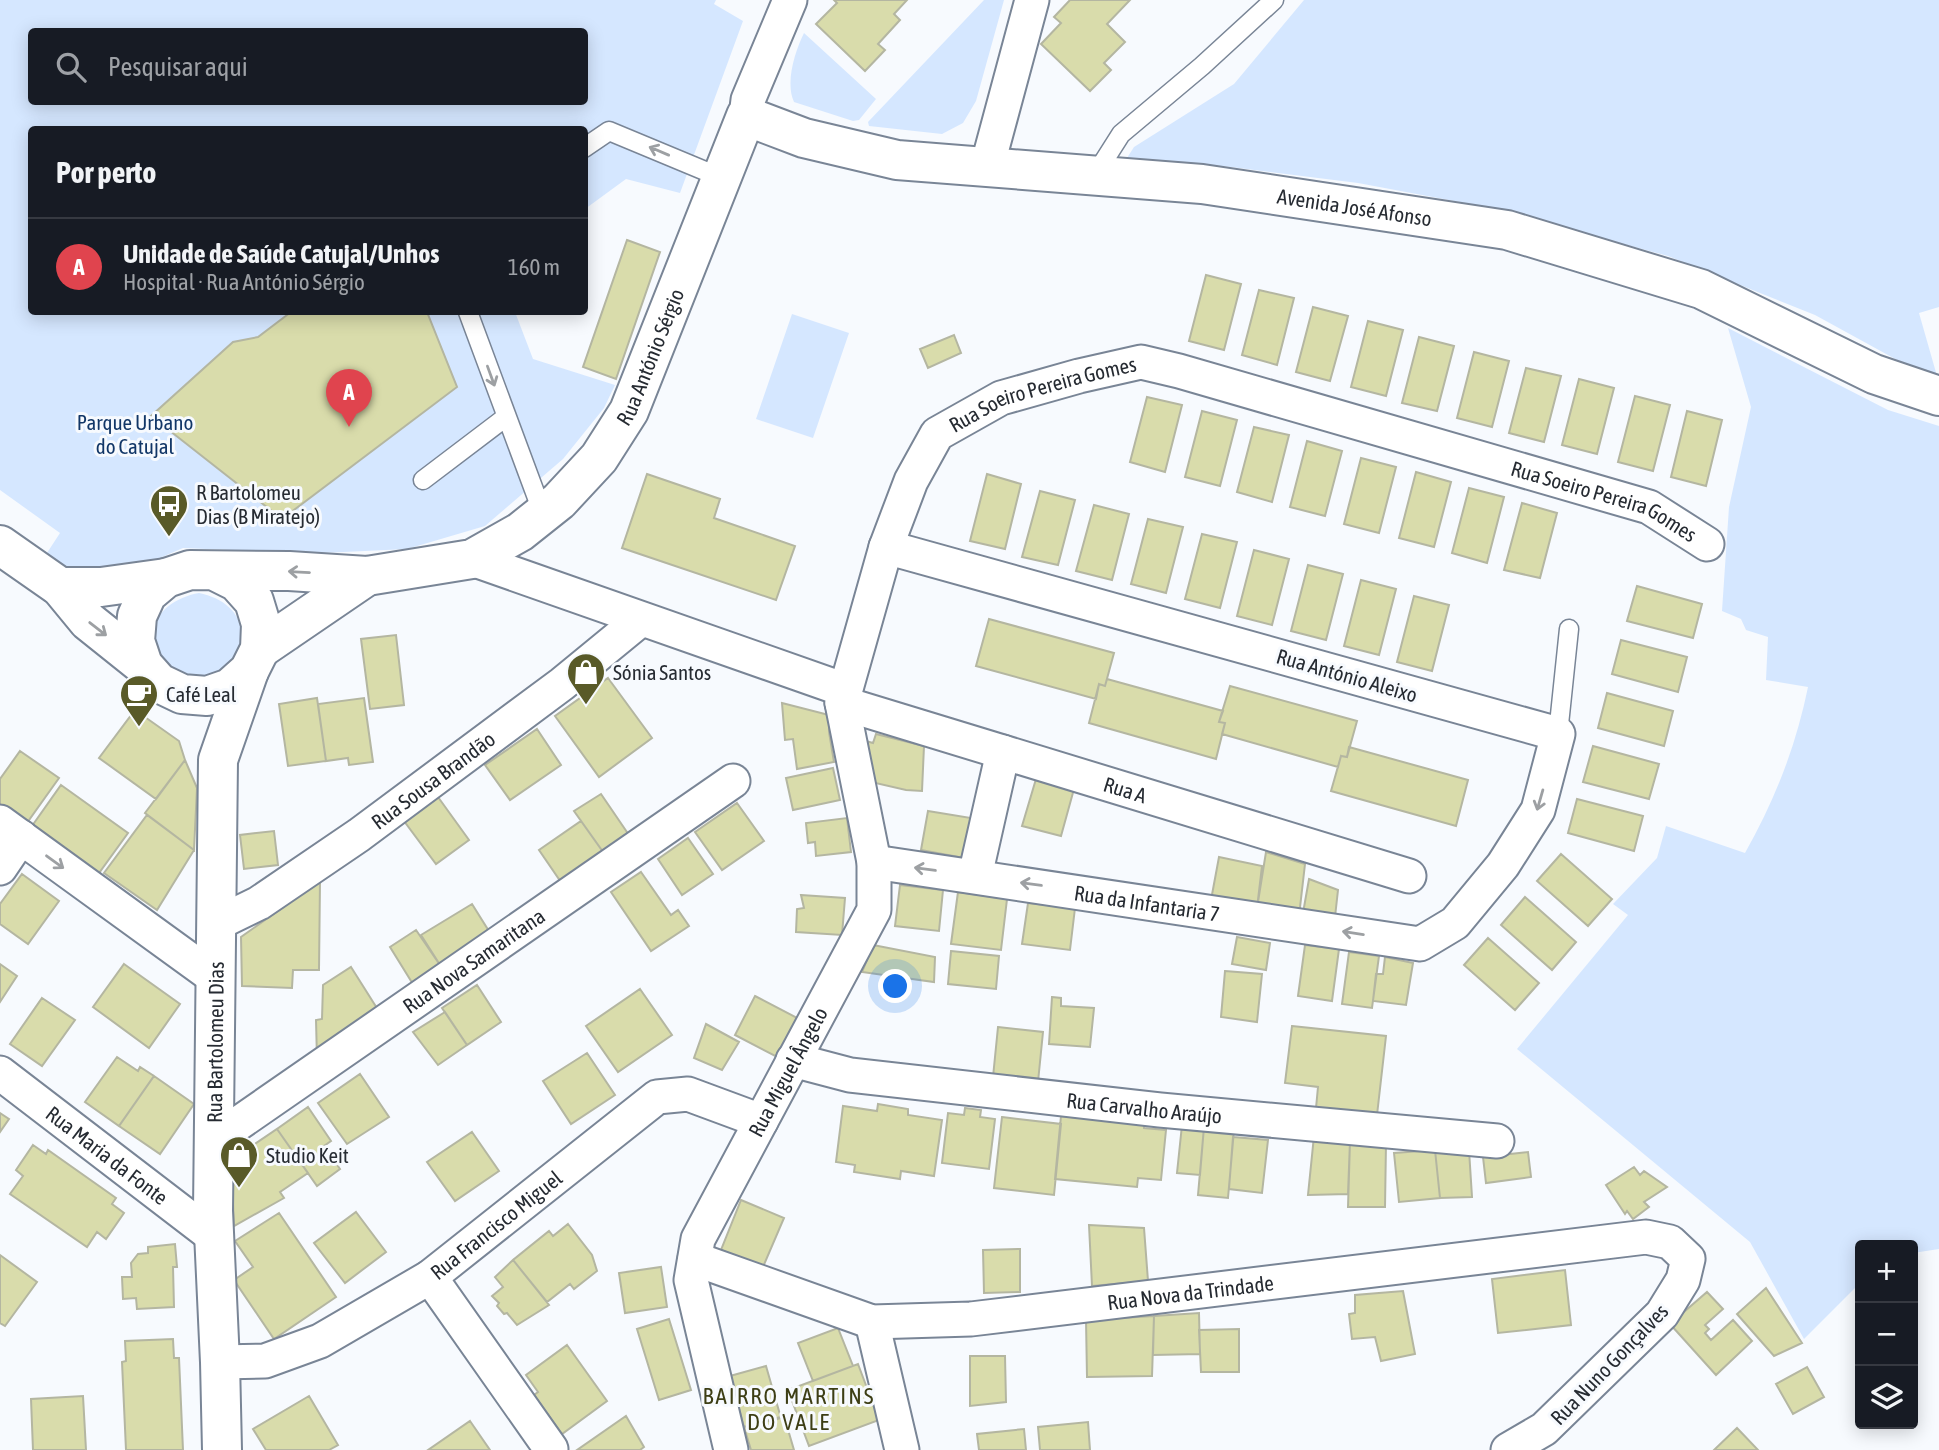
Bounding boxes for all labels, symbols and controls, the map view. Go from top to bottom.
search box [28,28,588,105]
icon: search [52,48,90,86]
text: Pesquisar aqui [108,52,248,82]
one-way arrow [648,144,670,157]
text: Por perto [56,155,156,189]
street label: Avenida José Afonso [1276,184,1433,230]
text: Unidade de Saúde Catujal/Unhos [123,239,440,269]
text: A [73,254,85,280]
text: 160 m [508,254,560,280]
text: Hospital · Rua António Sérgio [123,269,365,295]
street label: Rua António Sérgio [611,285,688,430]
street label: Rua Soeiro Pereira Gomes [945,351,1138,437]
one-way arrow [486,364,498,386]
pin: A [326,369,372,427]
park label: Parque Urbano do Catujal [77,410,193,458]
street label: Rua Soeiro Pereira Gomes [1508,456,1701,546]
place label: R Bartolomeu Dias (B Miratejo) [196,480,320,528]
bus stop icon: R Bartolomeu Dias (B Miratejo) [148,483,190,538]
one-way arrow [288,565,310,578]
one-way arrow [89,621,107,637]
street label: Rua António Aleixo [1274,643,1420,707]
shop icon: Sónia Santos [565,651,607,706]
place label: Sónia Santos [613,660,711,684]
cafe icon: Café Leal [118,673,160,728]
place label: Café Leal [166,682,237,706]
street label: Rua Sousa Brandão [367,726,499,834]
street label: Rua A [1101,772,1150,807]
one-way arrow [1533,788,1546,810]
one-way arrow [45,855,64,869]
one-way arrow [914,862,936,875]
one-way arrow [1020,878,1043,891]
street label: Rua da Infantaria 7 [1073,880,1221,926]
street label: Rua Nova Samaritana [398,903,549,1018]
one-way arrow [1342,926,1365,939]
street label: Rua Bartolomeu Dias [202,961,228,1123]
your location [878,969,912,1003]
street label: Rua Miguel Ângelo [743,1003,832,1141]
street label: Rua Carvalho Araújo [1065,1088,1223,1128]
street label: Rua Maria da Fonte [42,1101,173,1209]
shop icon: Studio Keit [218,1134,260,1189]
place label: Studio Keit [266,1143,349,1167]
street label: Rua Francisco Miguel [425,1165,567,1284]
map controls [1855,1240,1918,1429]
button: + [1855,1240,1918,1303]
street label: Rua Nova da Trindade [1106,1270,1275,1314]
street label: Rua Nuno Gonçalves [1545,1299,1673,1429]
button: − [1855,1303,1918,1366]
button: layers [1855,1366,1918,1429]
district label: BAIRRO MARTINS DO VALE [703,1383,875,1435]

